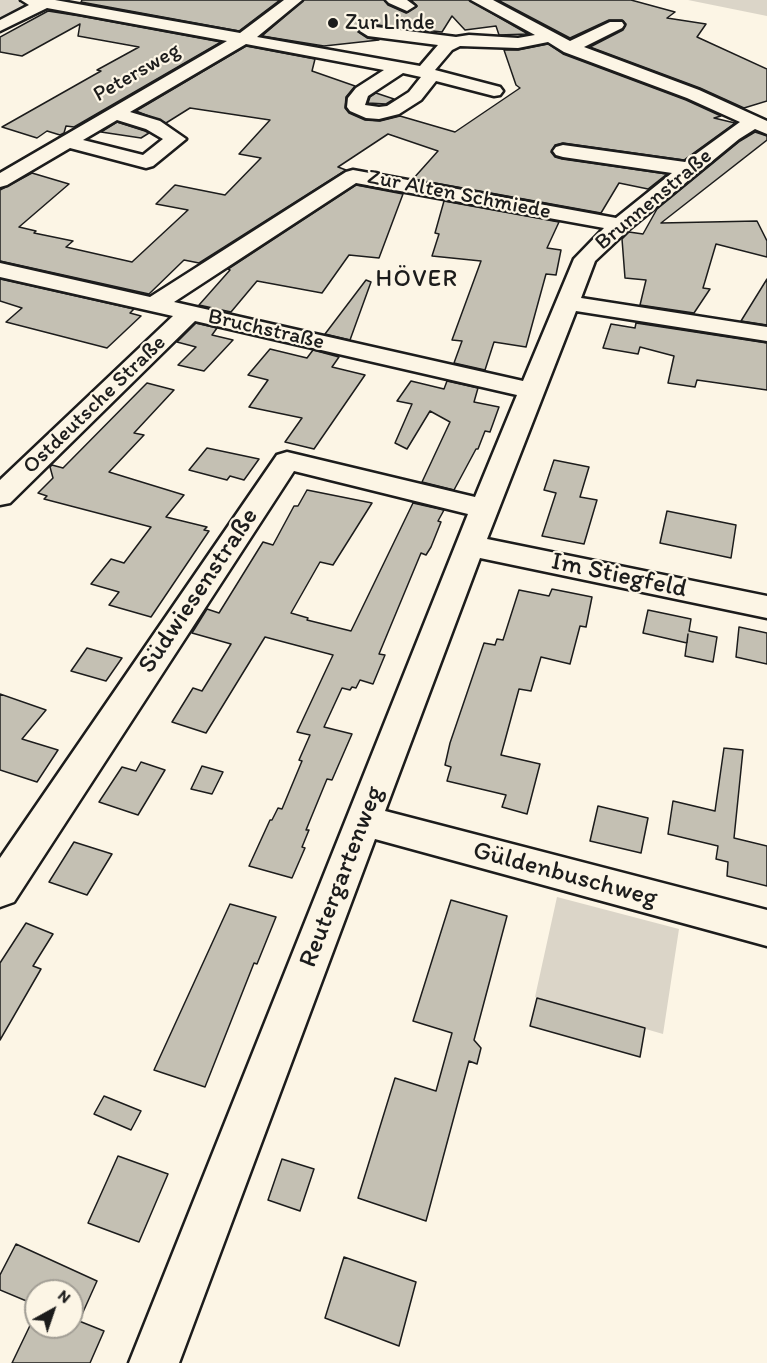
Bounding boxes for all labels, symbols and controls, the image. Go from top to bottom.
place label: Zur Linde [345,10,435,36]
marker: Zur Linde [326,16,340,30]
street label: Petersweg [89,38,185,108]
street label: Brunnenstraße [590,143,718,257]
street label: Zur Alten Schmiede [365,164,553,226]
district label: HÖVER [375,266,459,294]
street label: Bruchstraße [205,304,327,356]
street label: Ostdeutsche Straße [18,330,172,480]
street label: Südwiesenstraße [132,502,266,680]
street label: Im Stiegfeld [548,546,690,606]
street label: Reutergartenweg [293,782,391,972]
street label: Güldenbuschweg [469,835,661,915]
north arrow [24,1279,84,1339]
text: N [54,1286,75,1307]

